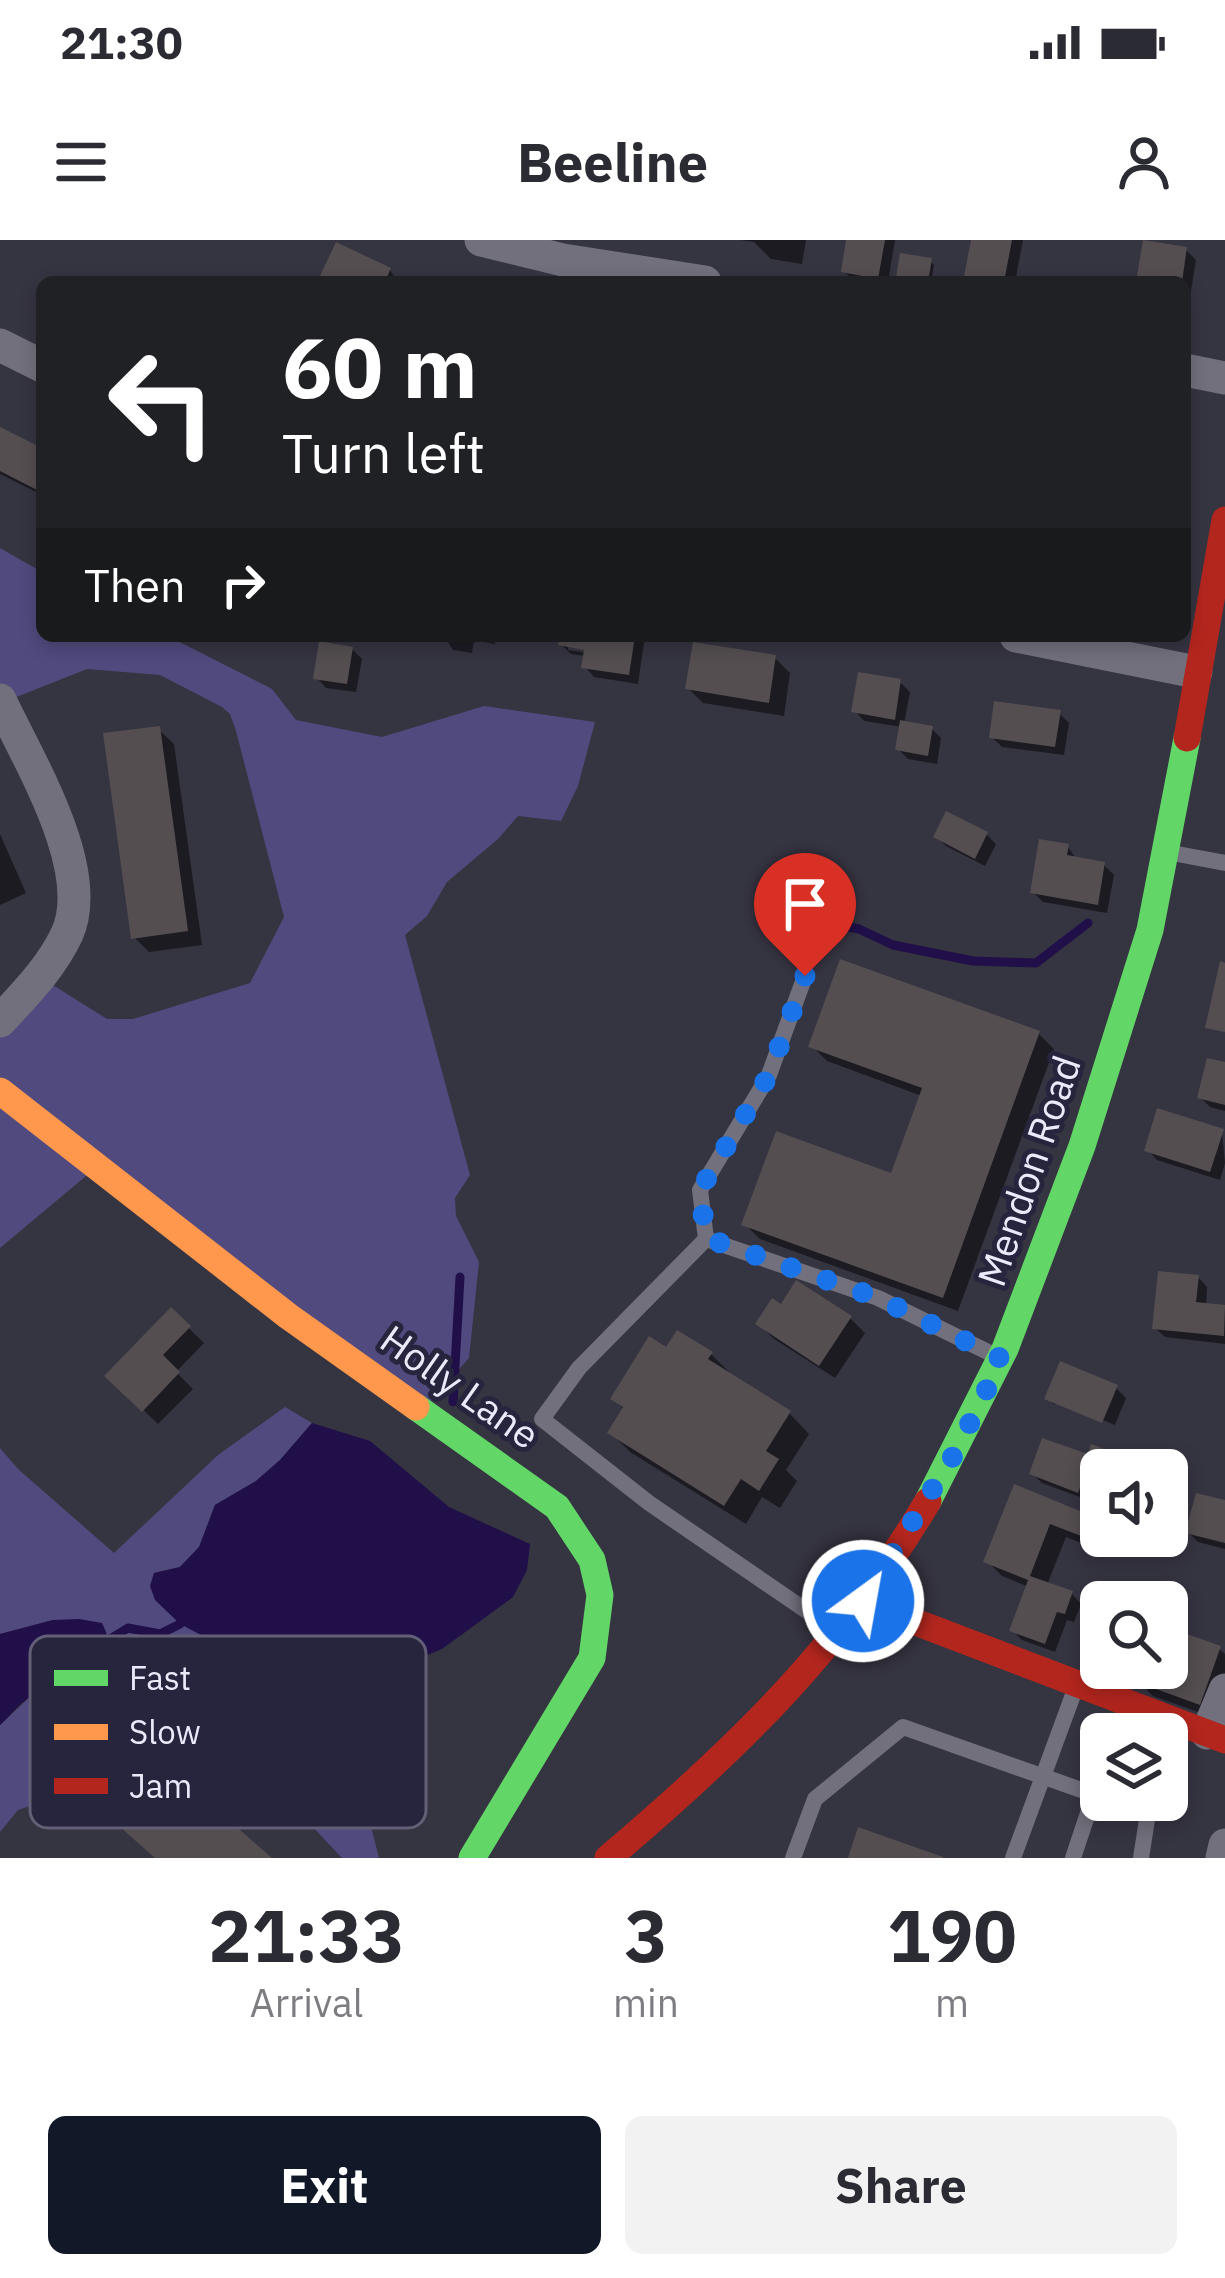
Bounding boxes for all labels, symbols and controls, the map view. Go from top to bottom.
text: 21:30 [60,13,183,71]
text: Beeline [517,127,708,197]
icon: menu [48,129,114,195]
icon: person [1111,129,1177,195]
text: 60 m [282,312,478,421]
icon: left [84,324,240,480]
text: Turn left [282,418,485,488]
icon: right [210,552,276,618]
text: Then [84,556,186,614]
pin [754,853,856,976]
icon: arrive [772,871,838,937]
street label: Mendon Road [965,1049,1092,1293]
street label: Holly Lane [371,1313,550,1460]
map controls [1080,1449,1188,1821]
button: sound [1080,1449,1188,1557]
position arrow [800,1538,926,1664]
button: search [1080,1581,1188,1689]
legend [30,1636,426,1828]
text: Fast [129,1656,191,1699]
text: Slow [129,1710,201,1753]
button: layers [1080,1713,1188,1821]
text: Jam [129,1764,192,1807]
text: 21:33 [208,1888,405,1982]
text: 3 [624,1888,668,1982]
text: 190 [887,1888,1017,1982]
text: Arrival [250,1977,363,2028]
text: min [613,1977,679,2028]
text: m [935,1977,969,2028]
button: Exit [48,2116,601,2254]
button: Share [625,2116,1177,2254]

